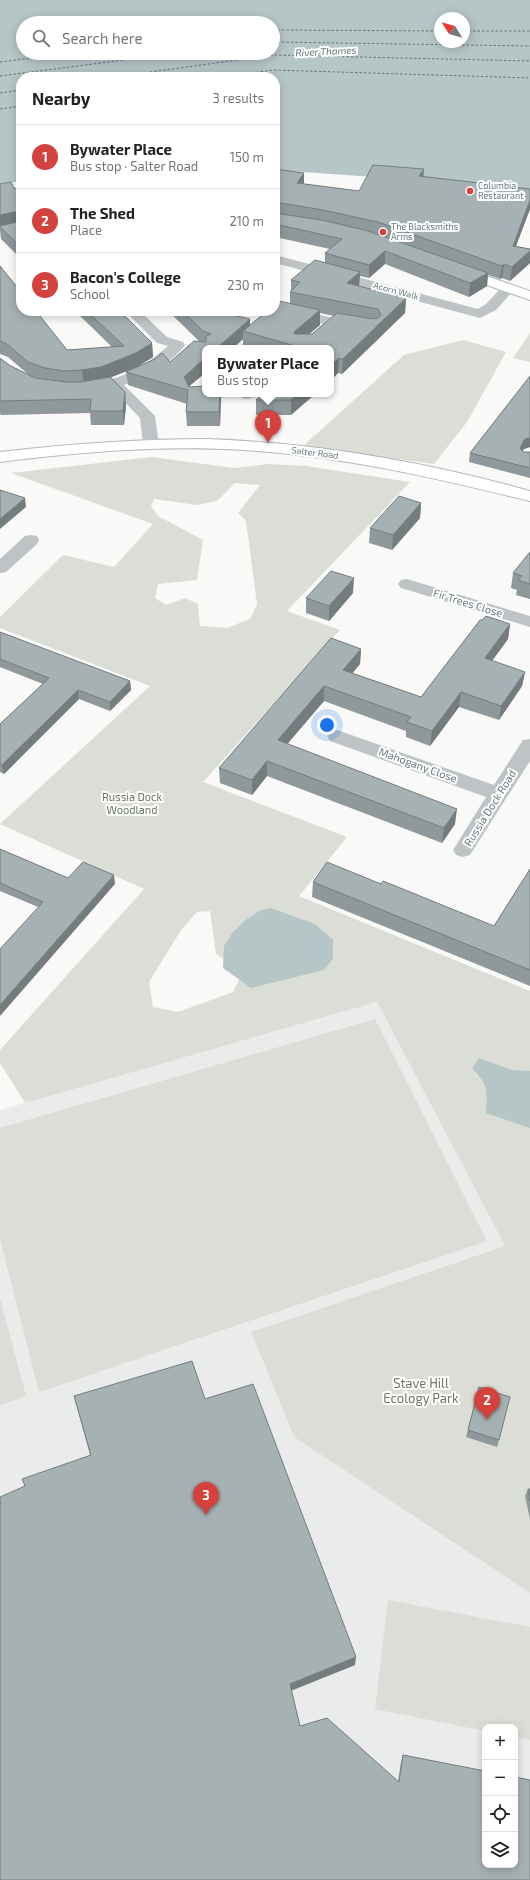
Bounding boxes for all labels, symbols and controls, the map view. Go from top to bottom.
north arrow [434,12,470,48]
search box [16,16,280,60]
icon: search [30,27,52,49]
text: Search here [62,29,143,47]
water label: River Thames [295,43,357,59]
text: Nearby [32,88,90,108]
text: 3 results [213,90,264,106]
text: Bywater Place [70,140,172,158]
text: 1 [42,149,48,165]
text: 150 m [230,149,264,165]
text: Bus stop · Salter Road [70,158,198,174]
place label: Columbia Restaurant [478,180,524,201]
marker: Columbia Restaurant [465,186,475,196]
text: The Shed [70,204,135,222]
text: 2 [41,213,49,229]
text: 210 m [229,213,264,229]
place label: The Blacksmiths Arms [391,221,459,242]
text: Place [70,222,102,238]
marker: The Blacksmiths Arms [378,227,388,237]
text: Bacon's College [70,268,181,286]
text: 3 [41,277,49,293]
text: 230 m [227,277,264,293]
street label: Acorn Walk [372,279,420,302]
text: School [70,286,110,302]
popup [202,345,334,397]
text: Bywater Place [217,354,319,372]
text: Bus stop [217,372,268,388]
pin: 1 [255,410,281,443]
street label: Salter Road [291,444,339,461]
street label: Fir Trees Close [432,586,504,619]
your location [317,715,337,735]
street label: Mahogany Close [377,744,459,785]
street label: Russia Dock Road [461,767,518,848]
park label: Russia Dock Woodland [102,790,162,816]
park label: Stave Hill Ecology Park [383,1375,459,1406]
pin: 2 [474,1387,500,1420]
pin: 3 [193,1482,219,1515]
map controls [482,1724,518,1868]
button: + [482,1724,518,1760]
button: − [482,1760,518,1796]
button: locate [482,1796,518,1832]
button: layers [482,1832,518,1868]

